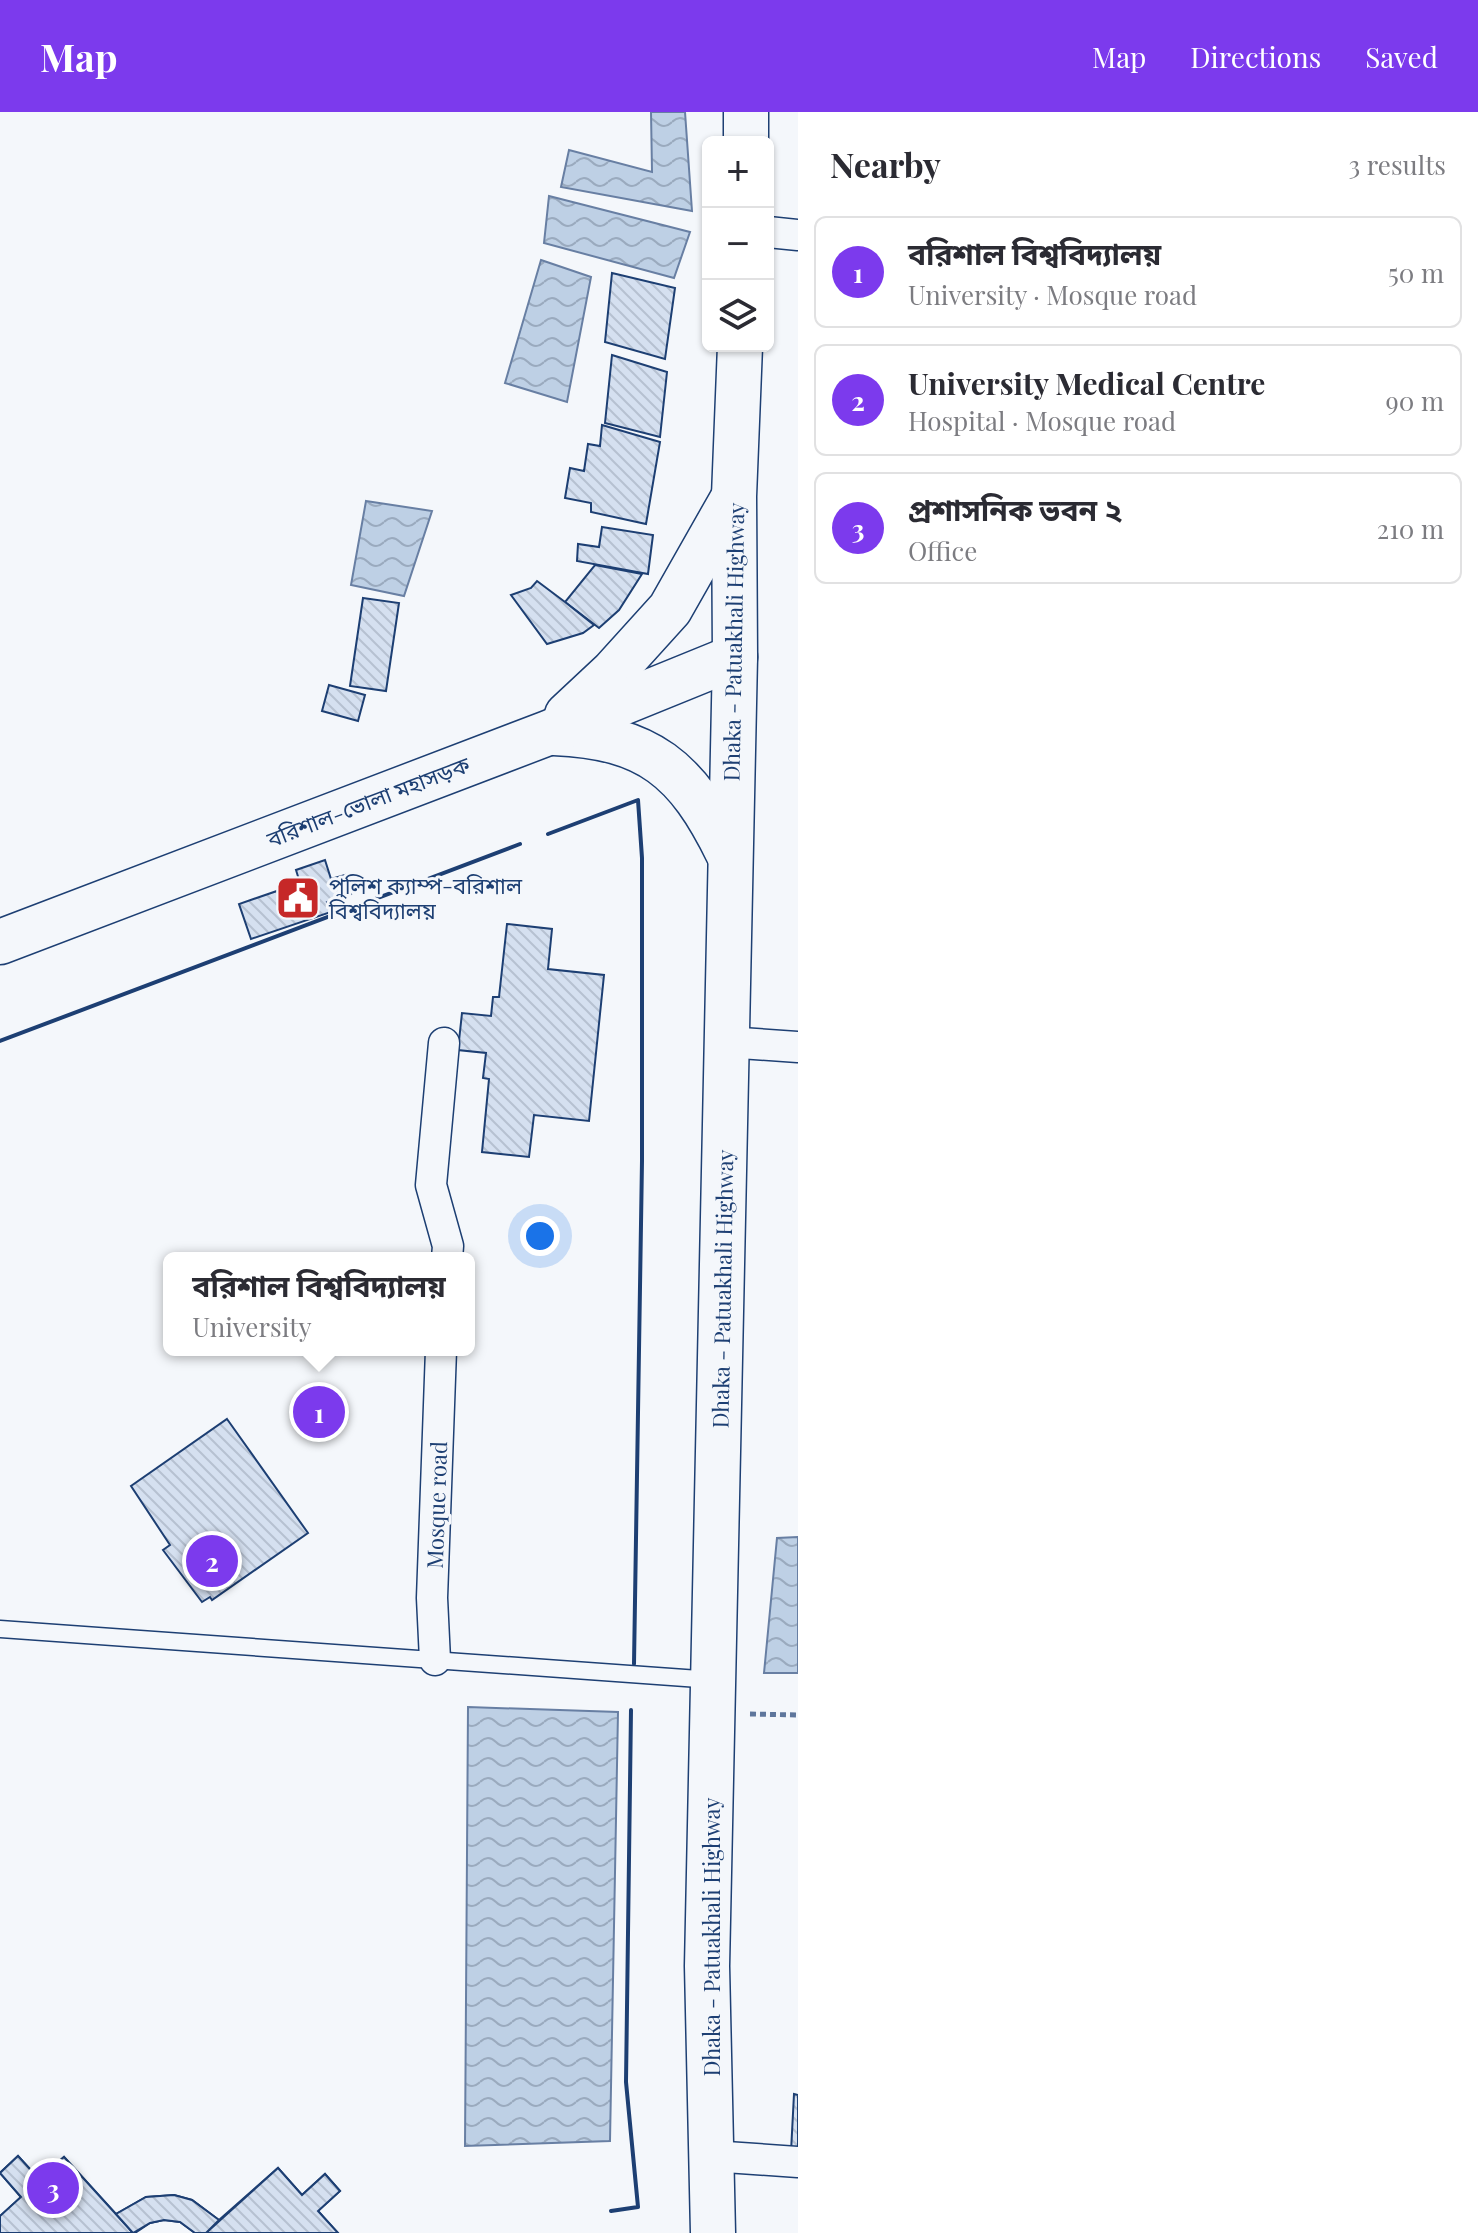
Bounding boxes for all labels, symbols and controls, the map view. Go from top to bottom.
text: Map [40,31,117,82]
text: Map [1092,38,1146,75]
text: Directions [1190,38,1321,75]
text: Saved [1365,38,1438,75]
map controls [702,136,774,352]
button: + [702,136,774,208]
text: Nearby [830,141,941,187]
text: 3 results [1349,147,1446,182]
button: − [702,208,774,280]
text: বরিশাল বিশ্ববিদ্যালয় [908,233,1161,273]
text: 1 [853,255,863,290]
text: 50 m [1388,255,1444,290]
text: University · Mosque road [908,277,1197,312]
button: layers [702,280,774,352]
text: University Medical Centre [908,363,1266,403]
text: 2 [851,383,865,418]
text: 90 m [1386,383,1444,418]
text: Hospital · Mosque road [908,403,1176,438]
text: প্রশাসনিক ভবন ২ [908,489,1122,529]
street label: Dhaka - Patuakhali Highway [716,502,750,782]
text: 3 [852,511,864,546]
text: 210 m [1377,511,1444,546]
text: Office [908,533,977,568]
street label: বরিশাল-ভোলা মহাসড়ক [261,748,474,854]
place label: পুলিশ ক্যাম্প-বরিশাল বিশ্ববিদ্যালয় [328,870,523,925]
public building icon: পুলিশ ক্যাম্প-বরিশাল বিশ্ববিদ্যালয় [274,874,322,922]
street label: Dhaka - Patuakhali Highway [705,1149,739,1429]
your location [520,1216,560,1256]
popup [163,1252,475,1356]
text: বরিশাল বিশ্ববিদ্যালয় [192,1265,446,1305]
text: University [192,1309,312,1344]
pin: 1 [293,1382,345,1442]
street label: Mosque road [419,1441,453,1569]
pin: 2 [186,1531,238,1591]
street label: Dhaka - Patuakhali Highway [696,1798,726,2076]
pin: 3 [27,2158,79,2218]

